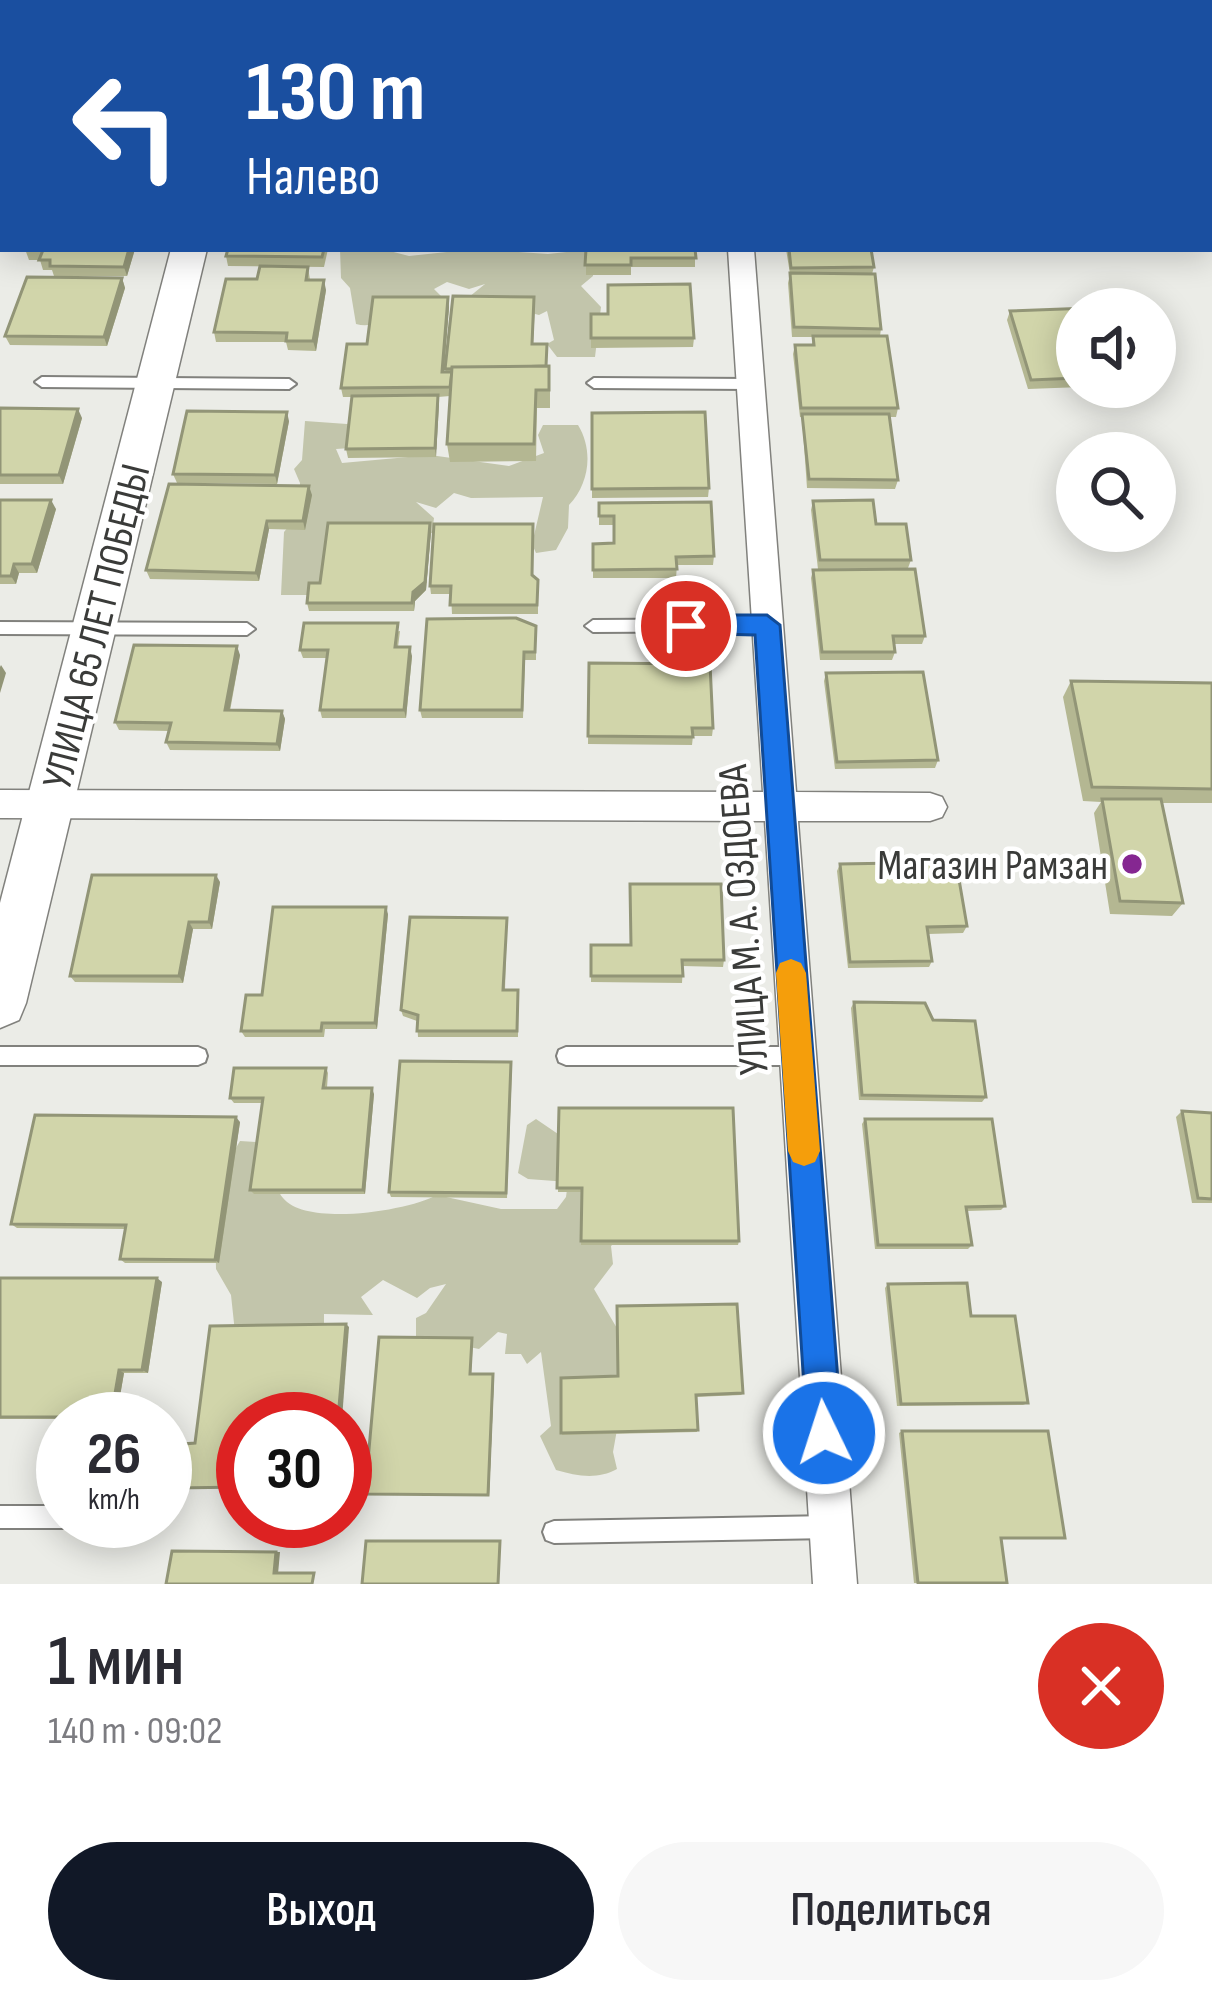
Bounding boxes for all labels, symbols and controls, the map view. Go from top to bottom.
text: 130 m [246,43,425,144]
icon: left [48,48,204,204]
text: Налево [246,145,380,210]
map controls [1056,288,1176,552]
button: sound [1056,288,1176,408]
button: search [1056,432,1176,552]
street label: УЛИЦА 65 ЛЕТ ПОБЕДЫ [32,459,162,794]
pin [635,575,737,677]
icon: arrive [653,593,719,659]
street label: УЛИЦА М. А. ОЗДОЕВА [708,762,781,1077]
place label: Магазин Рамзан [877,841,1108,892]
marker: Магазин Рамзан [1119,851,1145,877]
position arrow [761,1370,887,1496]
speed limit sign: 30 [216,1392,372,1548]
text: 26 [87,1419,141,1491]
text: km/h [88,1482,140,1518]
text: 1 мин [48,1619,184,1706]
button: close [1038,1623,1164,1749]
text: 140 m · 09:02 [48,1708,222,1755]
button: Выход [48,1842,594,1980]
button: Поделиться [618,1842,1164,1980]

